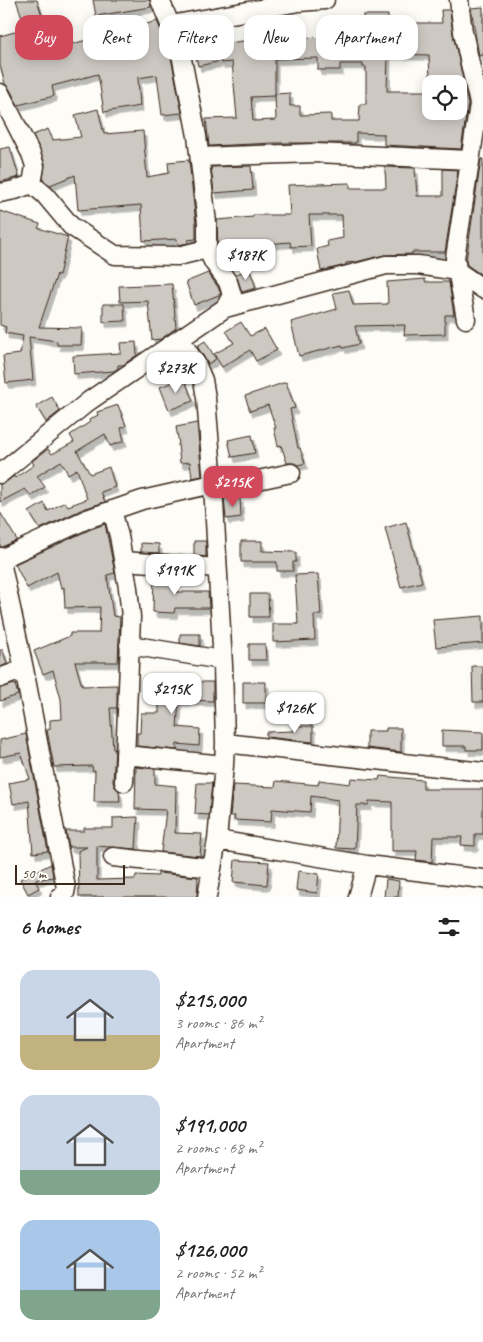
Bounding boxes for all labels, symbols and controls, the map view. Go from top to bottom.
chip: Buy [15,15,73,60]
chip: Rent [83,15,149,60]
chip: Filters [159,15,234,60]
chip: New [244,15,306,60]
chip: Apartment [316,15,418,60]
map controls [422,75,467,120]
button: locate [422,75,467,120]
pin: $187K [211,238,281,281]
text: $187K [228,245,264,265]
pin: $273K [141,352,211,394]
text: $273K [158,358,194,378]
pin: $215K [198,466,268,508]
text: $215K [215,472,251,492]
pin: $191K [140,554,210,596]
text: $191K [157,560,193,580]
pin: $215K [137,672,207,715]
text: $215K [154,679,190,699]
pin: $126K [260,692,330,734]
text: $126K [276,698,314,718]
scale bar [15,862,125,885]
text: 50 m [22,865,46,882]
icon: filters [435,913,463,941]
text: 6 homes [20,914,80,940]
text: $215,000 [175,987,245,1013]
icon: home [60,990,120,1050]
text: 3 rooms · 86 m² [175,1013,261,1033]
text: Apartment [175,1033,234,1053]
text: $191,000 [175,1112,245,1138]
icon: home [60,1115,120,1175]
text: 2 rooms · 68 m² [175,1138,261,1158]
text: Apartment [175,1158,234,1178]
text: $126,000 [175,1237,246,1263]
icon: home [60,1240,120,1300]
text: 2 rooms · 52 m² [175,1263,261,1283]
text: Apartment [175,1283,234,1303]

